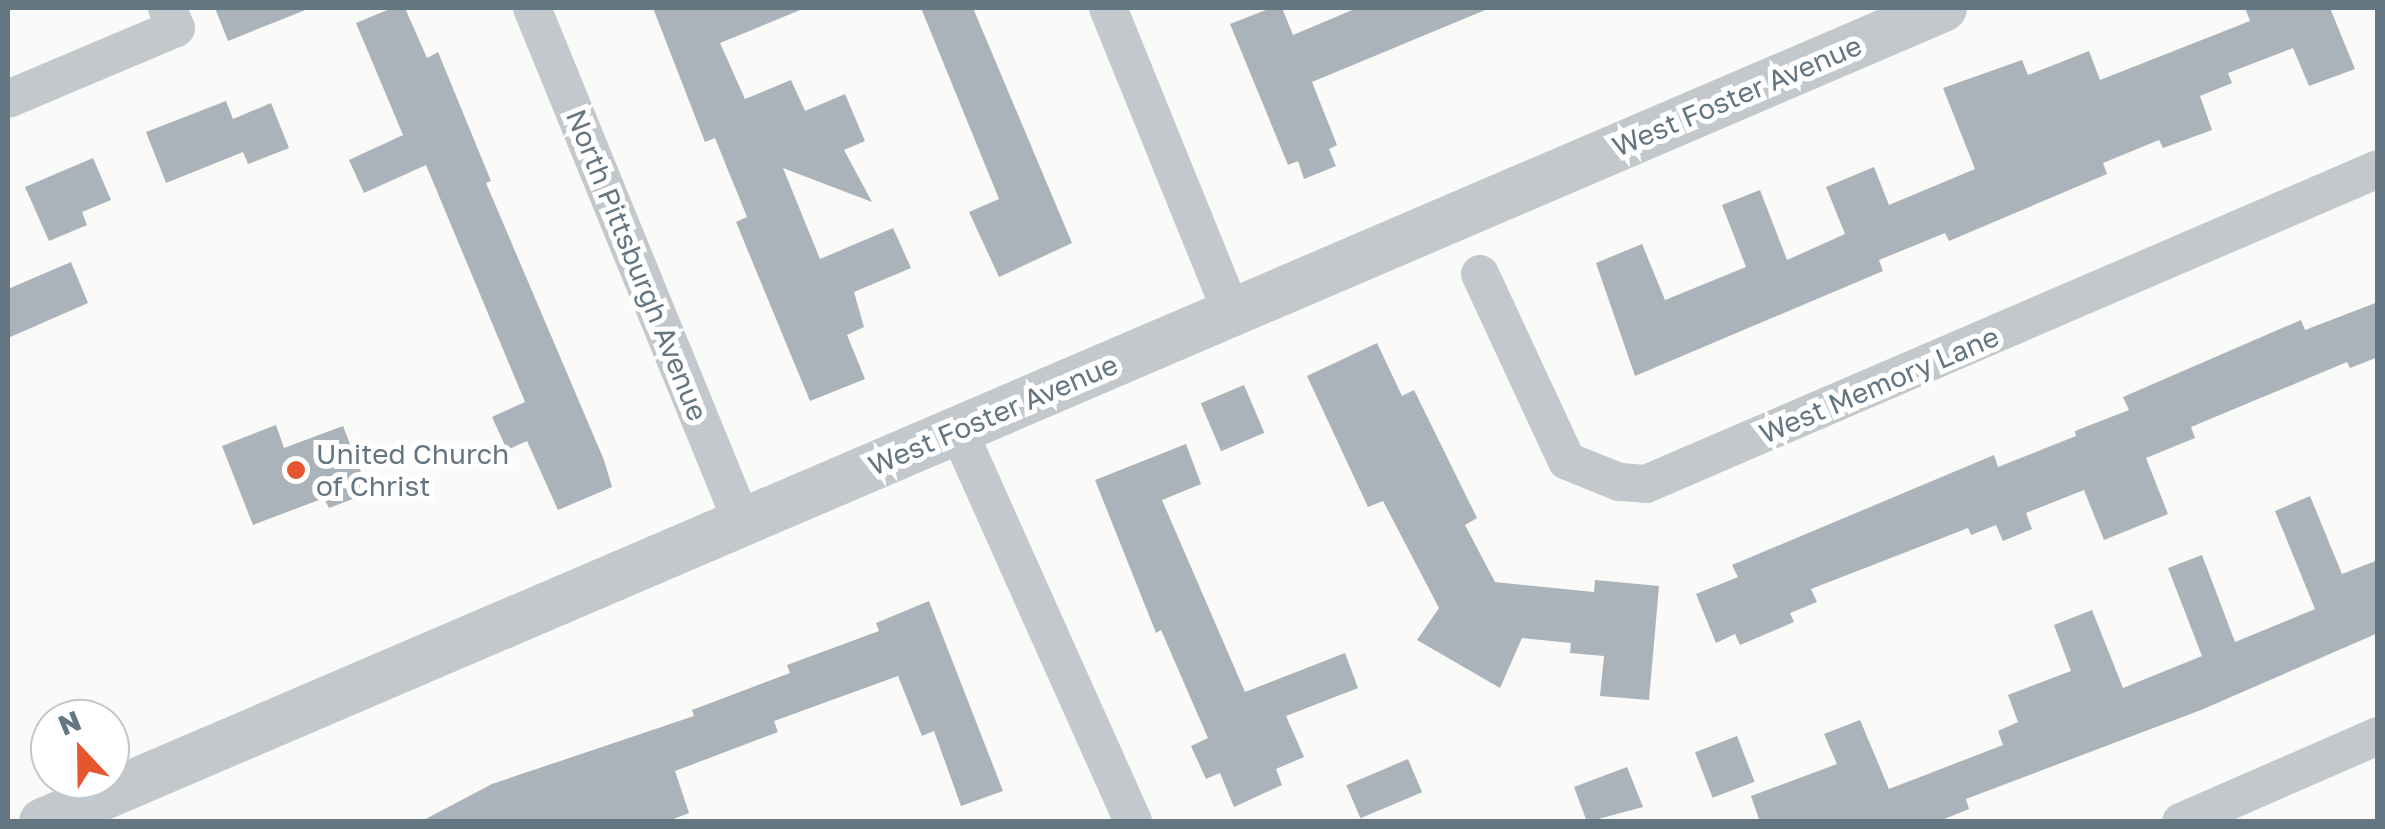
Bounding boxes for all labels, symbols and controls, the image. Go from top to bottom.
street label: West Foster Avenue [1607,28,1867,164]
street label: North Pittsburgh Avenue [559,104,715,426]
street label: West Memory Lane [1754,319,2004,451]
street label: West Foster Avenue [863,347,1123,483]
place label: United Church of Christ [316,437,509,503]
marker: United Church of Christ [285,459,307,481]
north arrow [30,699,130,799]
text: N [53,703,85,742]

